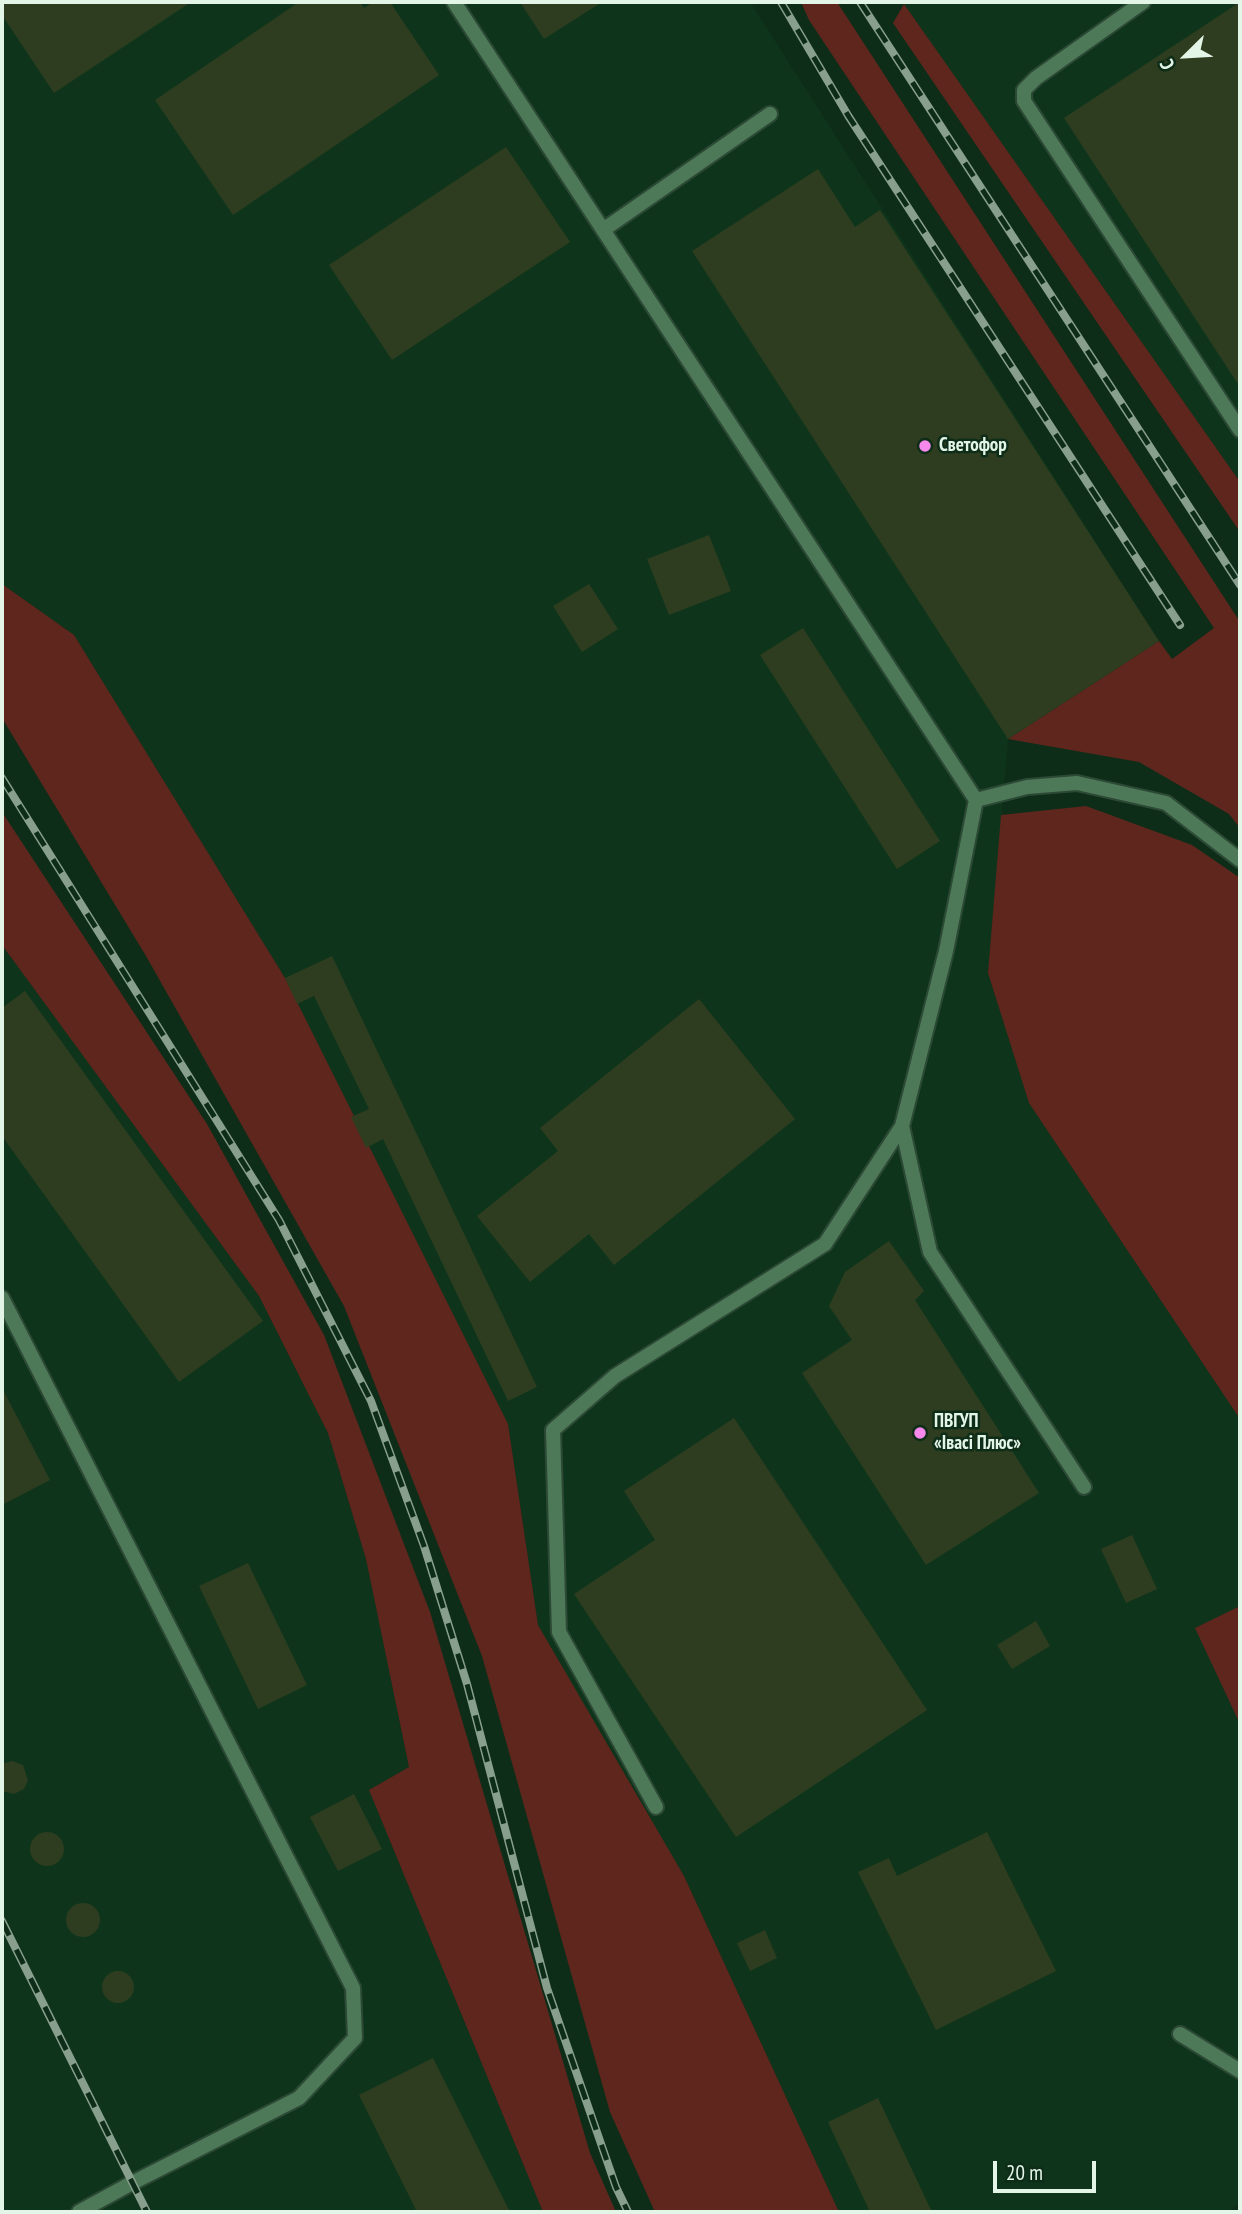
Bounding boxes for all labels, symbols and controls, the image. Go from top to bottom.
north arrow [1151,21,1221,91]
text: С [1154,56,1180,73]
place label: Светофор [939,435,1007,457]
marker: Светофор [917,438,933,454]
place label: ПВГУП «Івасі Плюс» [934,1411,1021,1455]
marker: ПВГУП «Івасі Плюс» [912,1425,928,1441]
scale bar [997,2148,1100,2192]
text: 20 m [1006,2159,1043,2186]

